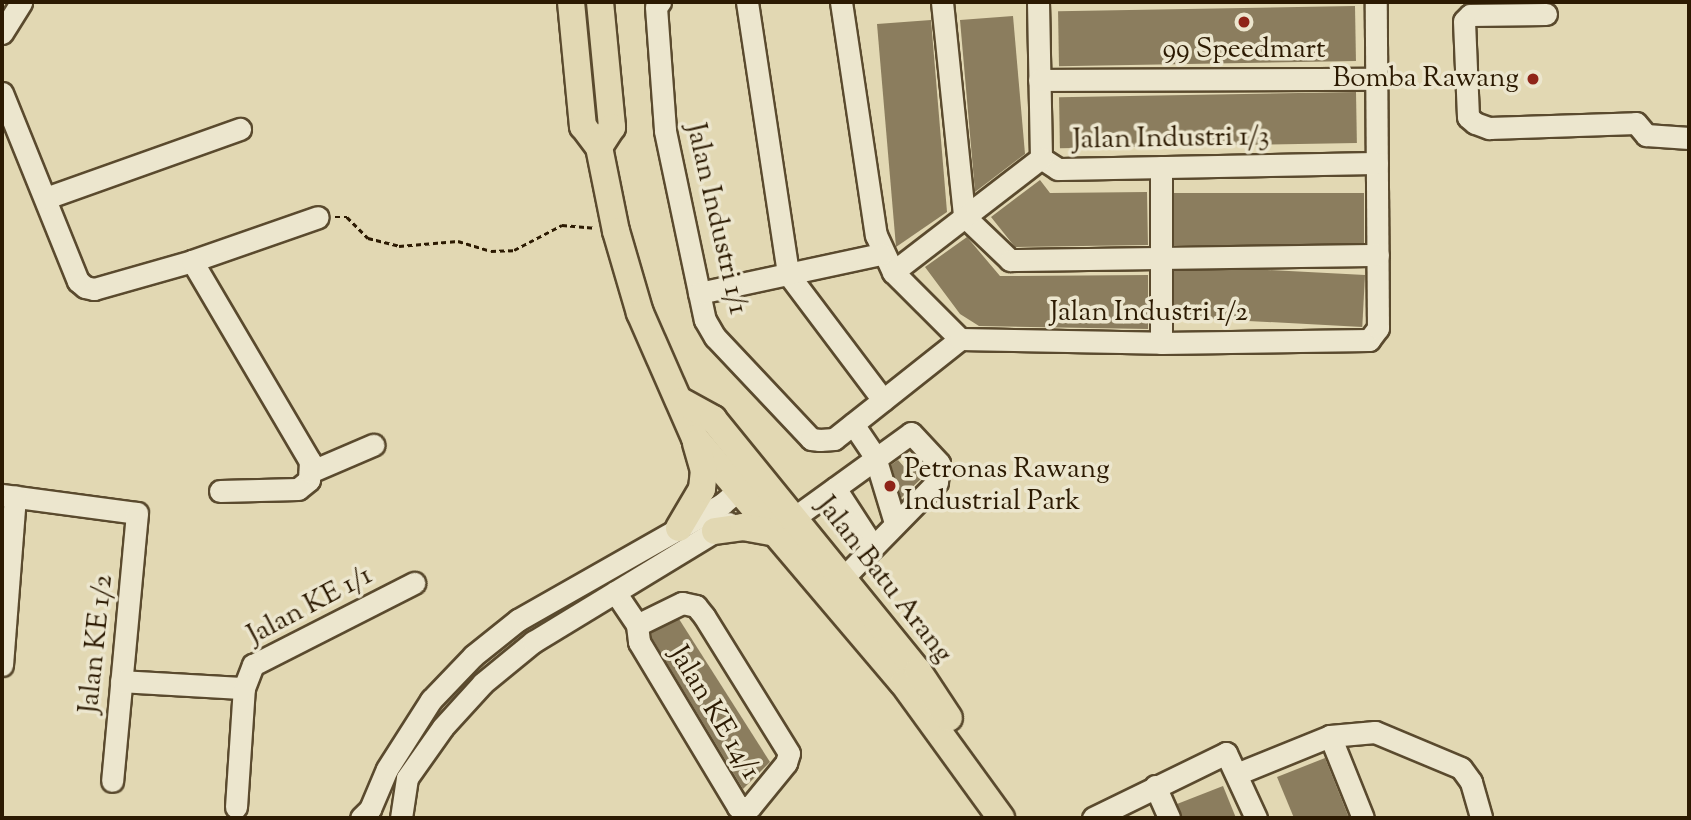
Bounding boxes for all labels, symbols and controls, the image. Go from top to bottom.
marker: 99 Speedmart [1236,14,1252,30]
place label: 99 Speedmart [1162,33,1326,67]
place label: Bomba Rawang [1333,62,1519,96]
marker: Bomba Rawang [1525,71,1541,87]
street label: Jalan Industri 1/1 [678,120,754,318]
street label: Jalan Industri 1/3 [1072,120,1270,158]
street label: Jalan Industri 1/2 [1050,296,1248,330]
place label: Petronas Rawang Industrial Park [904,453,1110,519]
marker: Petronas Rawang Industrial Park [882,478,898,494]
street label: Jalan Batu Arang [809,490,959,670]
street label: Jalan KE 1/1 [242,559,378,653]
street label: Jalan KE 1/2 [73,573,121,715]
street label: Jalan KE 14/1 [661,640,767,786]

